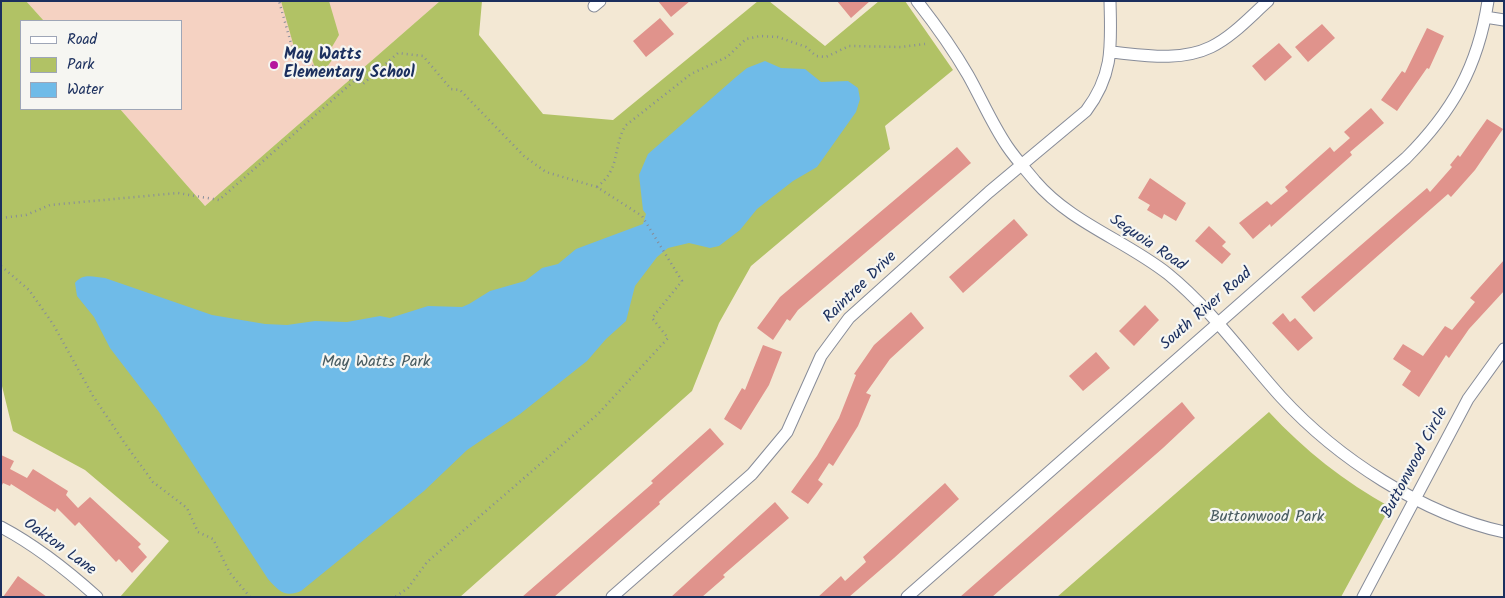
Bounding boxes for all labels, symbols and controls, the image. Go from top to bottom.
legend [20,20,182,110]
text: Road [67,28,97,52]
place label: May Watts Elementary School [284,46,415,84]
text: Park [67,53,94,77]
marker: May Watts Elementary School [268,59,280,71]
text: Water [67,78,103,102]
street label: Sequoia Road [1105,211,1189,277]
street label: Raintree Drive [820,248,902,328]
street label: South River Road [1157,265,1257,355]
park label: May Watts Park [322,353,430,373]
street label: Buttonwood Circle [1379,404,1453,522]
park label: Buttonwood Park [1210,508,1324,528]
street label: Oakton Lane [19,515,99,581]

